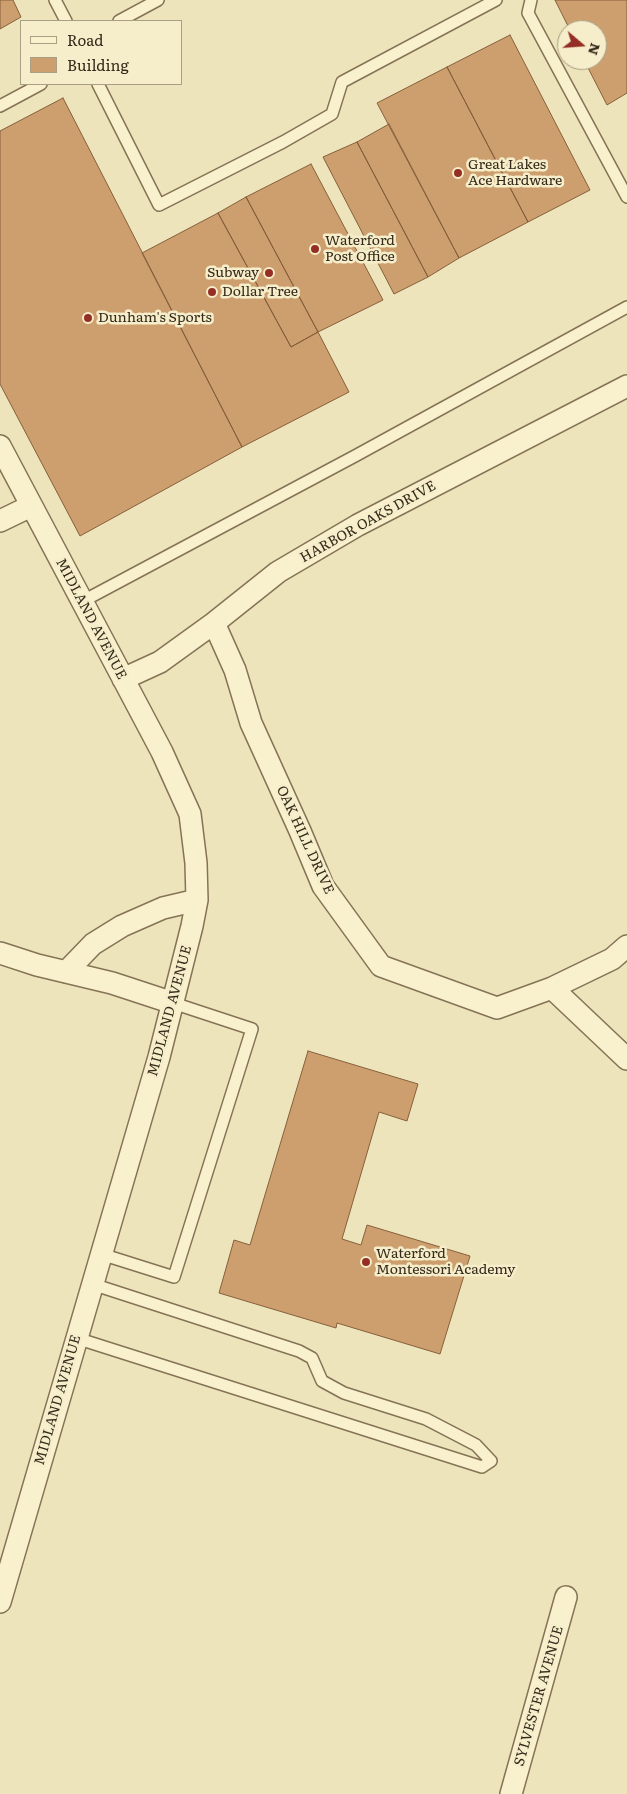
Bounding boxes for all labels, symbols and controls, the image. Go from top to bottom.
legend [20,20,182,85]
north arrow [557,20,607,70]
text: Road [67,28,103,51]
text: N [584,41,607,58]
text: Building [67,53,129,76]
place label: Great Lakes Ace Hardware [468,157,562,190]
marker: Great Lakes Ace Hardware [452,167,464,179]
place label: Waterford Post Office [325,233,395,266]
marker: Waterford Post Office [309,243,321,255]
place label: Subway [207,265,259,281]
marker: Subway [263,267,275,279]
place label: Dollar Tree [222,284,298,300]
marker: Dollar Tree [206,286,218,298]
place label: Dunham's Sports [98,310,212,326]
marker: Dunham's Sports [82,312,94,324]
street label: HARBOR OAKS DRIVE [297,478,439,566]
street label: MIDLAND AVENUE [52,556,130,682]
street label: OAK HILL DRIVE [273,783,337,897]
street label: MIDLAND AVENUE [144,944,196,1078]
place label: Waterford Montessori Academy [376,1246,515,1278]
marker: Waterford Montessori Academy [360,1256,372,1268]
street label: MIDLAND AVENUE [31,1333,85,1467]
street label: SYLVESTER AVENUE [511,1624,567,1768]

